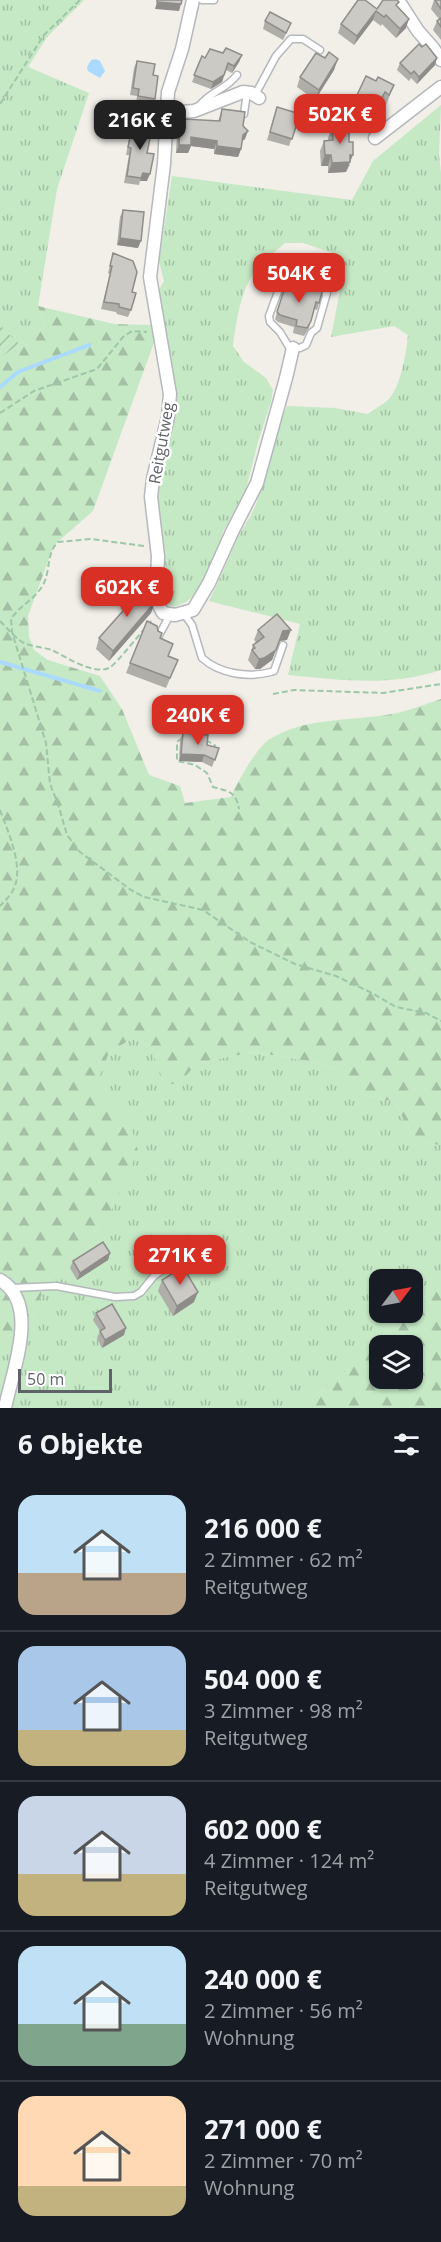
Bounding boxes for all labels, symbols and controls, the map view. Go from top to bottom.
pin: 502K € [291,94,389,145]
pin: 216K € [91,100,189,151]
text: 502K € [308,100,372,127]
text: 216K € [108,106,172,133]
pin: 504K € [250,253,348,304]
text: 504K € [267,259,331,286]
street label: Reitgutweg [143,400,179,486]
pin: 602K € [78,567,176,618]
text: 602K € [95,573,159,600]
pin: 240K € [149,695,247,746]
text: 240K € [166,701,230,728]
pin: 271K € [131,1235,229,1286]
text: 271K € [148,1241,212,1268]
north arrow [369,1269,423,1323]
map controls [369,1269,423,1389]
button: layers [369,1335,423,1389]
scale bar [18,1366,112,1394]
text: 50 m [27,1368,64,1390]
text: 6 Objekte [18,1426,143,1462]
icon: filters [390,1428,423,1461]
text: 216 000 € [204,1510,322,1546]
icon: home [66,1519,138,1591]
text: 2 Zimmer · 62 m² [204,1546,363,1573]
text: Reitgutweg [204,1573,308,1600]
text: 504 000 € [204,1661,322,1697]
icon: home [66,1670,138,1742]
text: 3 Zimmer · 98 m² [204,1697,363,1724]
text: Reitgutweg [204,1724,308,1751]
text: 602 000 € [204,1811,322,1847]
icon: home [66,1820,138,1892]
text: 4 Zimmer · 124 m² [204,1847,374,1874]
text: Reitgutweg [204,1874,308,1901]
text: 240 000 € [204,1961,322,1997]
icon: home [66,1970,138,2042]
text: 2 Zimmer · 56 m² [204,1997,363,2024]
text: Wohnung [204,2024,294,2051]
text: 271 000 € [204,2111,322,2147]
icon: home [66,2120,138,2192]
text: 2 Zimmer · 70 m² [204,2147,363,2174]
text: Wohnung [204,2174,294,2201]

